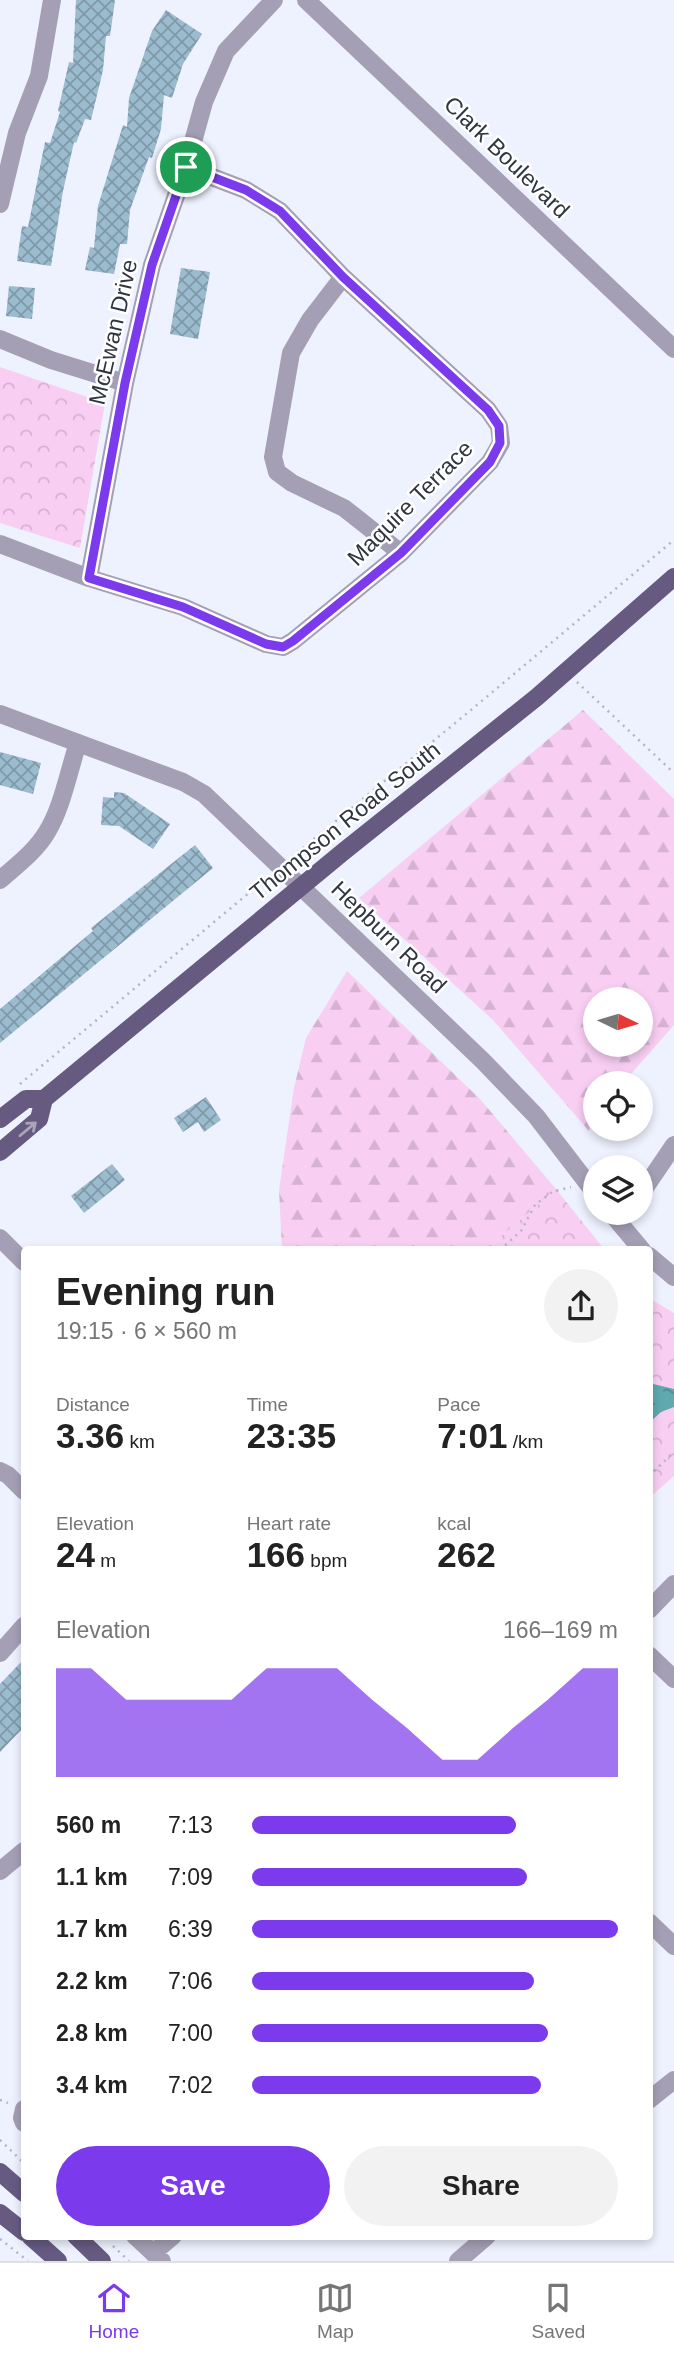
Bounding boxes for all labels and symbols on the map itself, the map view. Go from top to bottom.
street label: Clark Boulevard [439,91,575,223]
pin [156,137,216,197]
street label: McEwan Drive [84,257,142,407]
street label: Maquire Terrace [342,435,478,571]
street label: Thompson Road South [245,736,445,906]
street label: Hepburn Road [326,876,452,998]
north arrow [583,987,653,1057]
one-way arrow [18,1121,36,1137]

